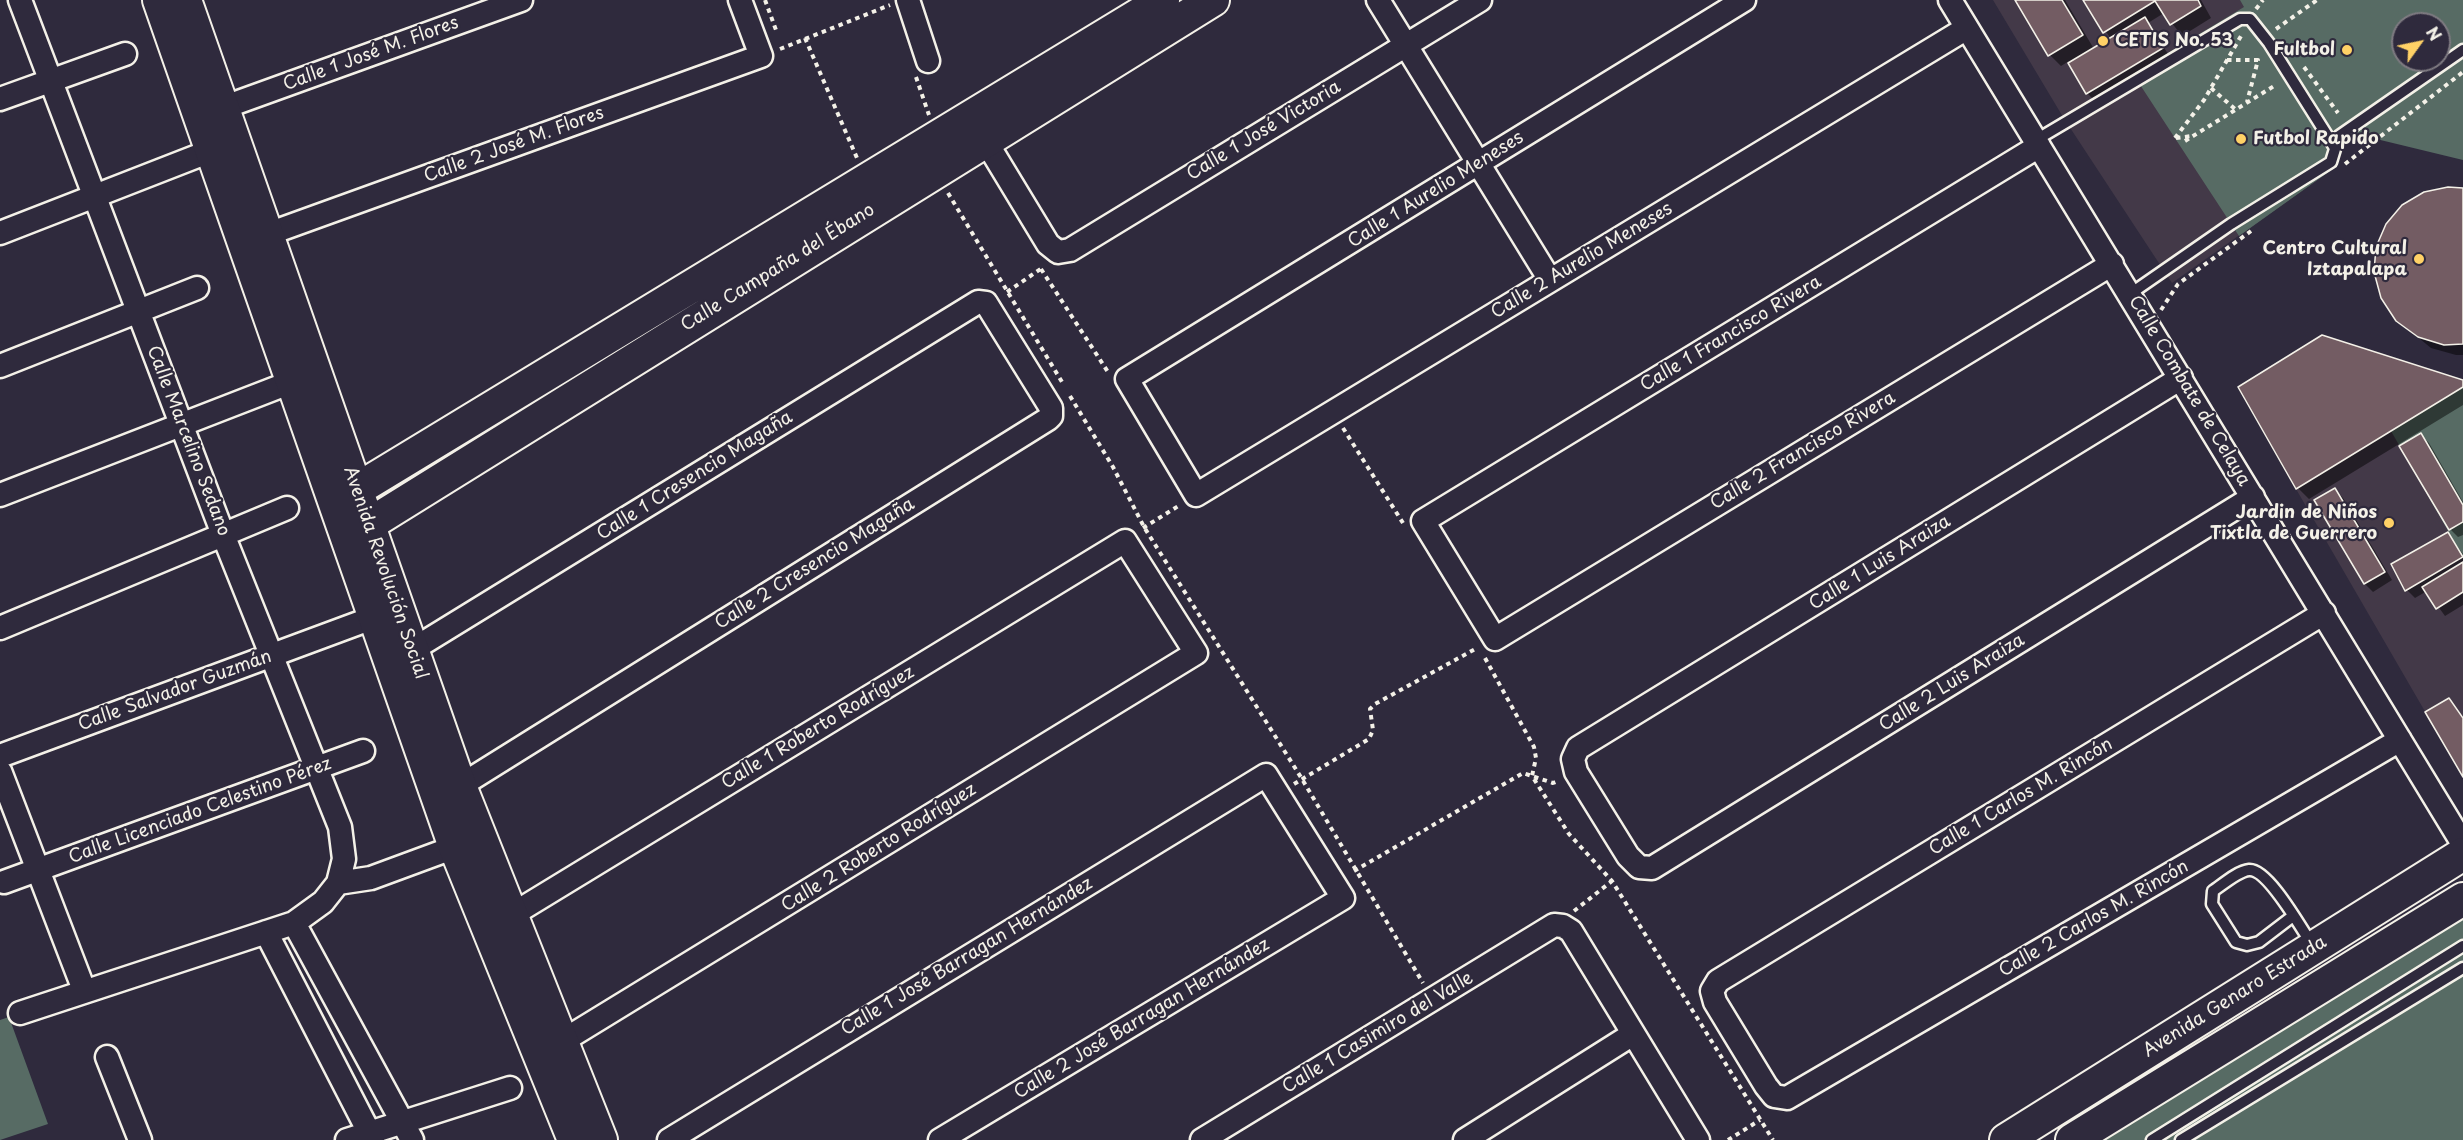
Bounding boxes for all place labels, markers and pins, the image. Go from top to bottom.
place label: CETIS No. 53 [2115,30,2233,52]
marker: CETIS No. 53 [2096,34,2110,48]
place label: Fultbol [2274,39,2335,61]
marker: Fultbol [2340,43,2354,57]
place label: Futbol Rapido [2253,128,2379,150]
marker: Futbol Rapido [2234,132,2248,146]
place label: Centro Cultural Iztapalapa [2263,238,2407,280]
marker: Centro Cultural Iztapalapa [2412,252,2426,266]
place label: Jardin de Niños Tixtla de Guerrero [2210,502,2377,544]
marker: Jardin de Niños Tixtla de Guerrero [2382,516,2396,530]

